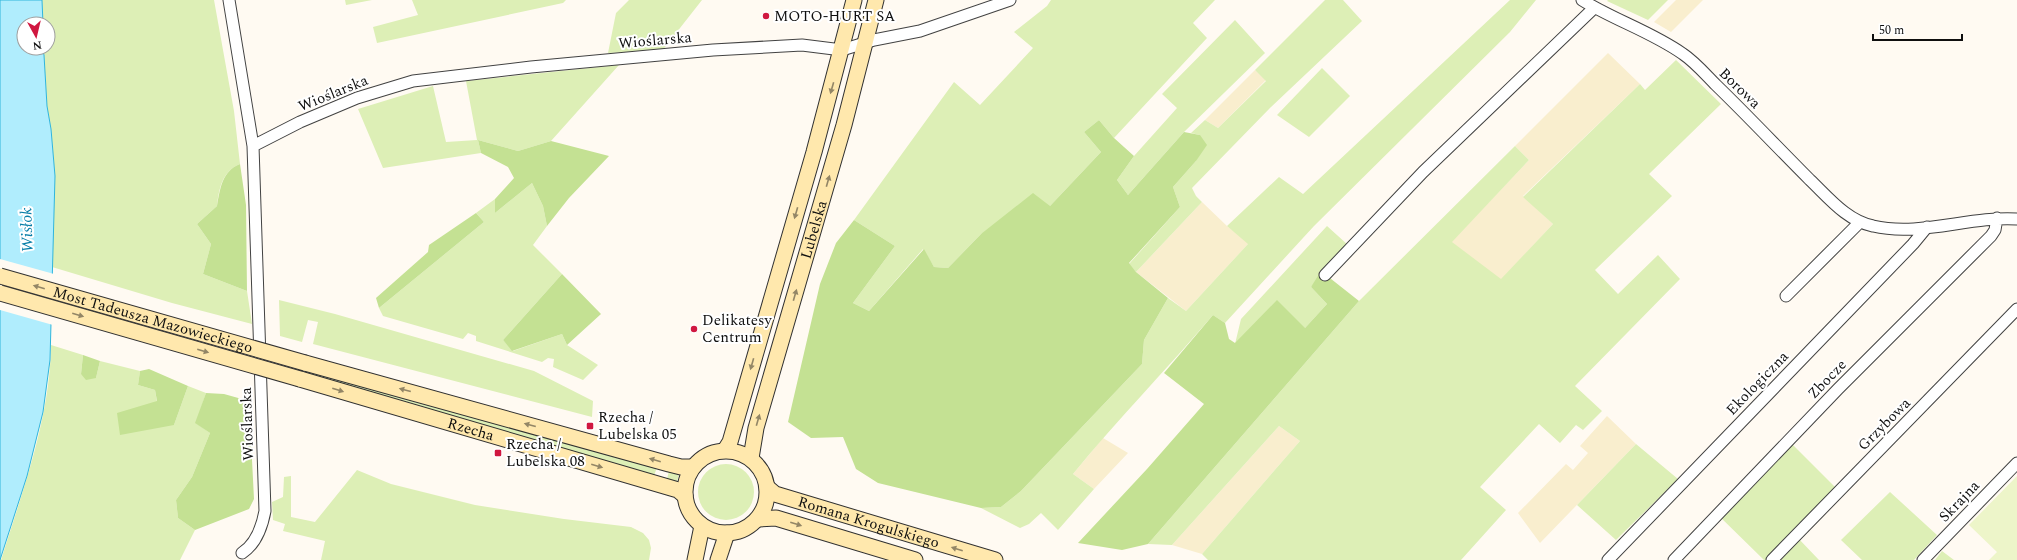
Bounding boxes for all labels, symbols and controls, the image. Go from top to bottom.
place label: MOTO-HURT SA [774,5,895,28]
marker: MOTO-HURT SA [761,11,771,21]
north arrow [16,16,56,56]
scale bar [1873,16,1962,42]
text: 50 m [1879,21,1904,40]
street label: Wioślarska [617,26,693,55]
text: N [32,36,43,54]
street label: Borowa [1713,62,1766,115]
street label: Wioślarska [295,69,372,118]
one-way arrow [829,82,835,94]
one-way arrow [825,175,831,187]
street label: Lubelska [795,197,834,262]
water label: Wisłok [14,206,40,253]
one-way arrow [793,207,799,219]
street label: Most Tadeusza Mazowieckiego [50,281,255,360]
one-way arrow [32,284,44,290]
one-way arrow [792,289,798,301]
place label: Delikatesy Centrum [702,309,773,349]
one-way arrow [72,312,84,318]
marker: Delikatesy Centrum [689,324,699,334]
street label: Ekologiczna [1721,345,1794,421]
one-way arrow [197,348,209,354]
street label: Zbocze [1803,354,1852,404]
one-way arrow [749,359,755,371]
street label: Wioślarska [235,386,260,461]
one-way arrow [332,387,344,393]
one-way arrow [398,387,411,393]
street label: Grzybowa [1852,392,1917,456]
place label: Rzecha / Lubelska 05 [598,406,677,446]
street label: Rzecha [445,412,497,448]
one-way arrow [756,414,762,426]
one-way arrow [524,421,536,427]
marker: Rzecha / Lubelska 05 [585,421,595,431]
place label: Rzecha / Lubelska 08 [506,433,585,473]
marker: Rzecha / Lubelska 08 [493,448,503,458]
one-way arrow [649,457,661,463]
one-way arrow [591,463,603,469]
street label: Skrajna [1934,475,1986,527]
street label: Romana Krogulskiego [795,491,942,555]
one-way arrow [790,521,802,527]
one-way arrow [951,546,963,552]

